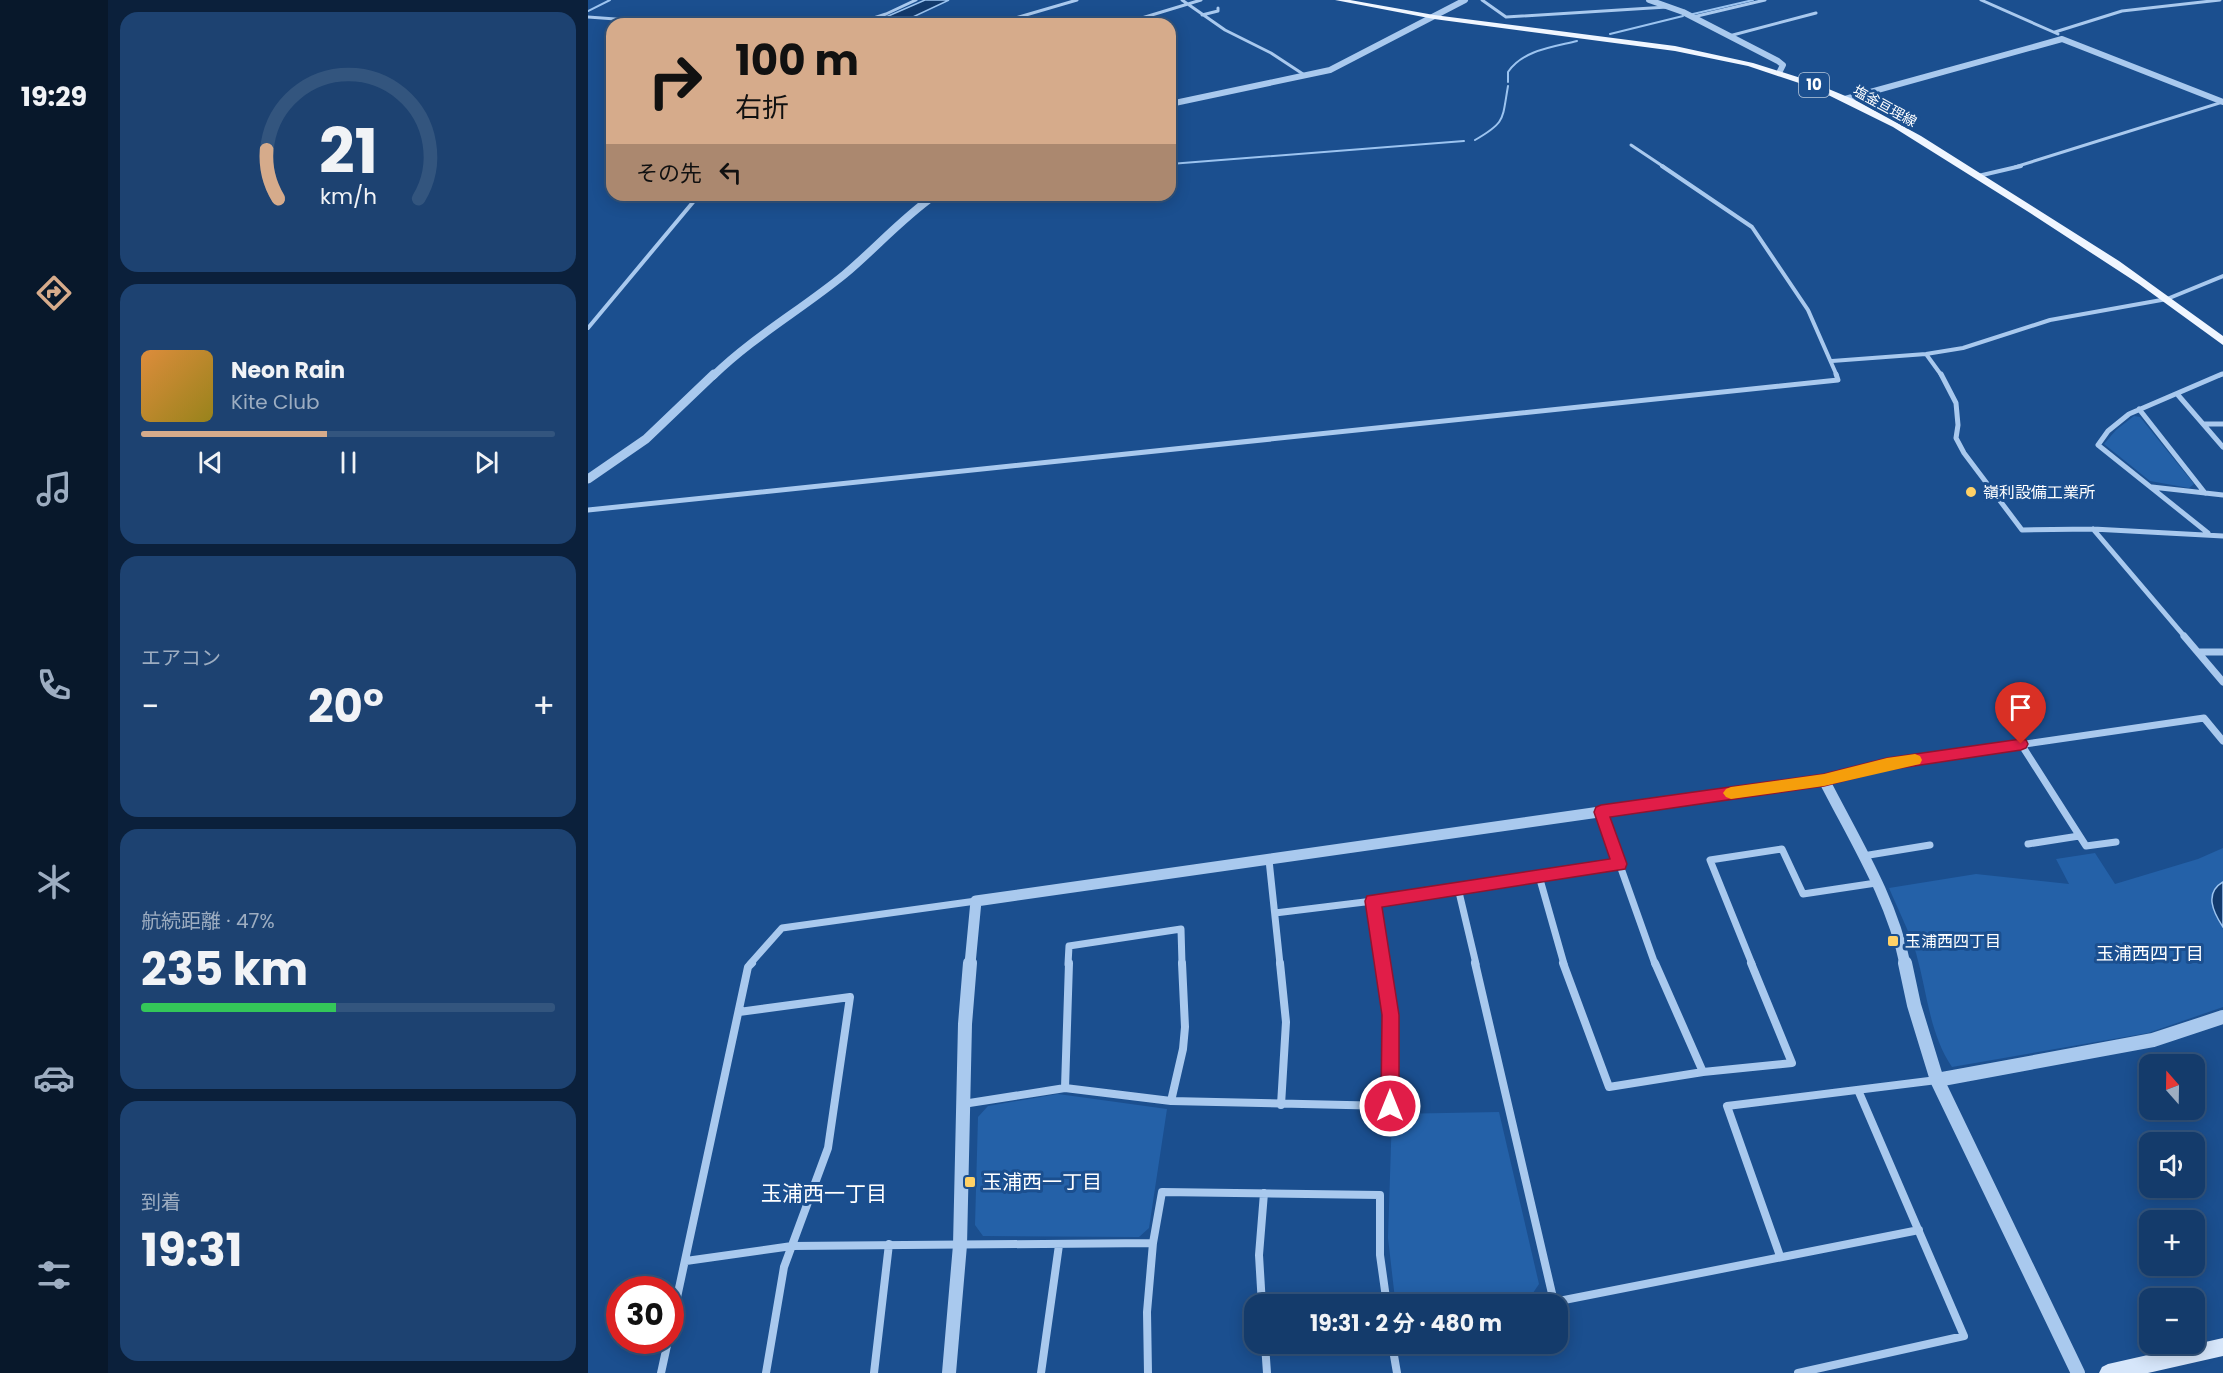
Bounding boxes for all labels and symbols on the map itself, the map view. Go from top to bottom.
road number: 10 [1799,73,1829,97]
street label: 塩釜亘理線 [1850,80,1920,132]
place label: 嶺利設備工業所 [1983,481,2095,504]
marker: 嶺利設備工業所 [1964,485,1978,499]
pin [1995,682,2046,744]
place label: 玉浦西四丁目 [1905,930,2001,953]
marker: 玉浦西四丁目 [1886,934,1900,948]
district label: 玉浦西四丁目 [2096,941,2204,966]
north arrow [2139,1054,2205,1120]
position arrow [1358,1074,1422,1138]
place label: 玉浦西一丁目 [982,1168,1102,1196]
marker: 玉浦西一丁目 [963,1175,977,1189]
district label: 玉浦西一丁目 [761,1179,887,1208]
speed limit sign: 30 [606,1276,684,1354]

